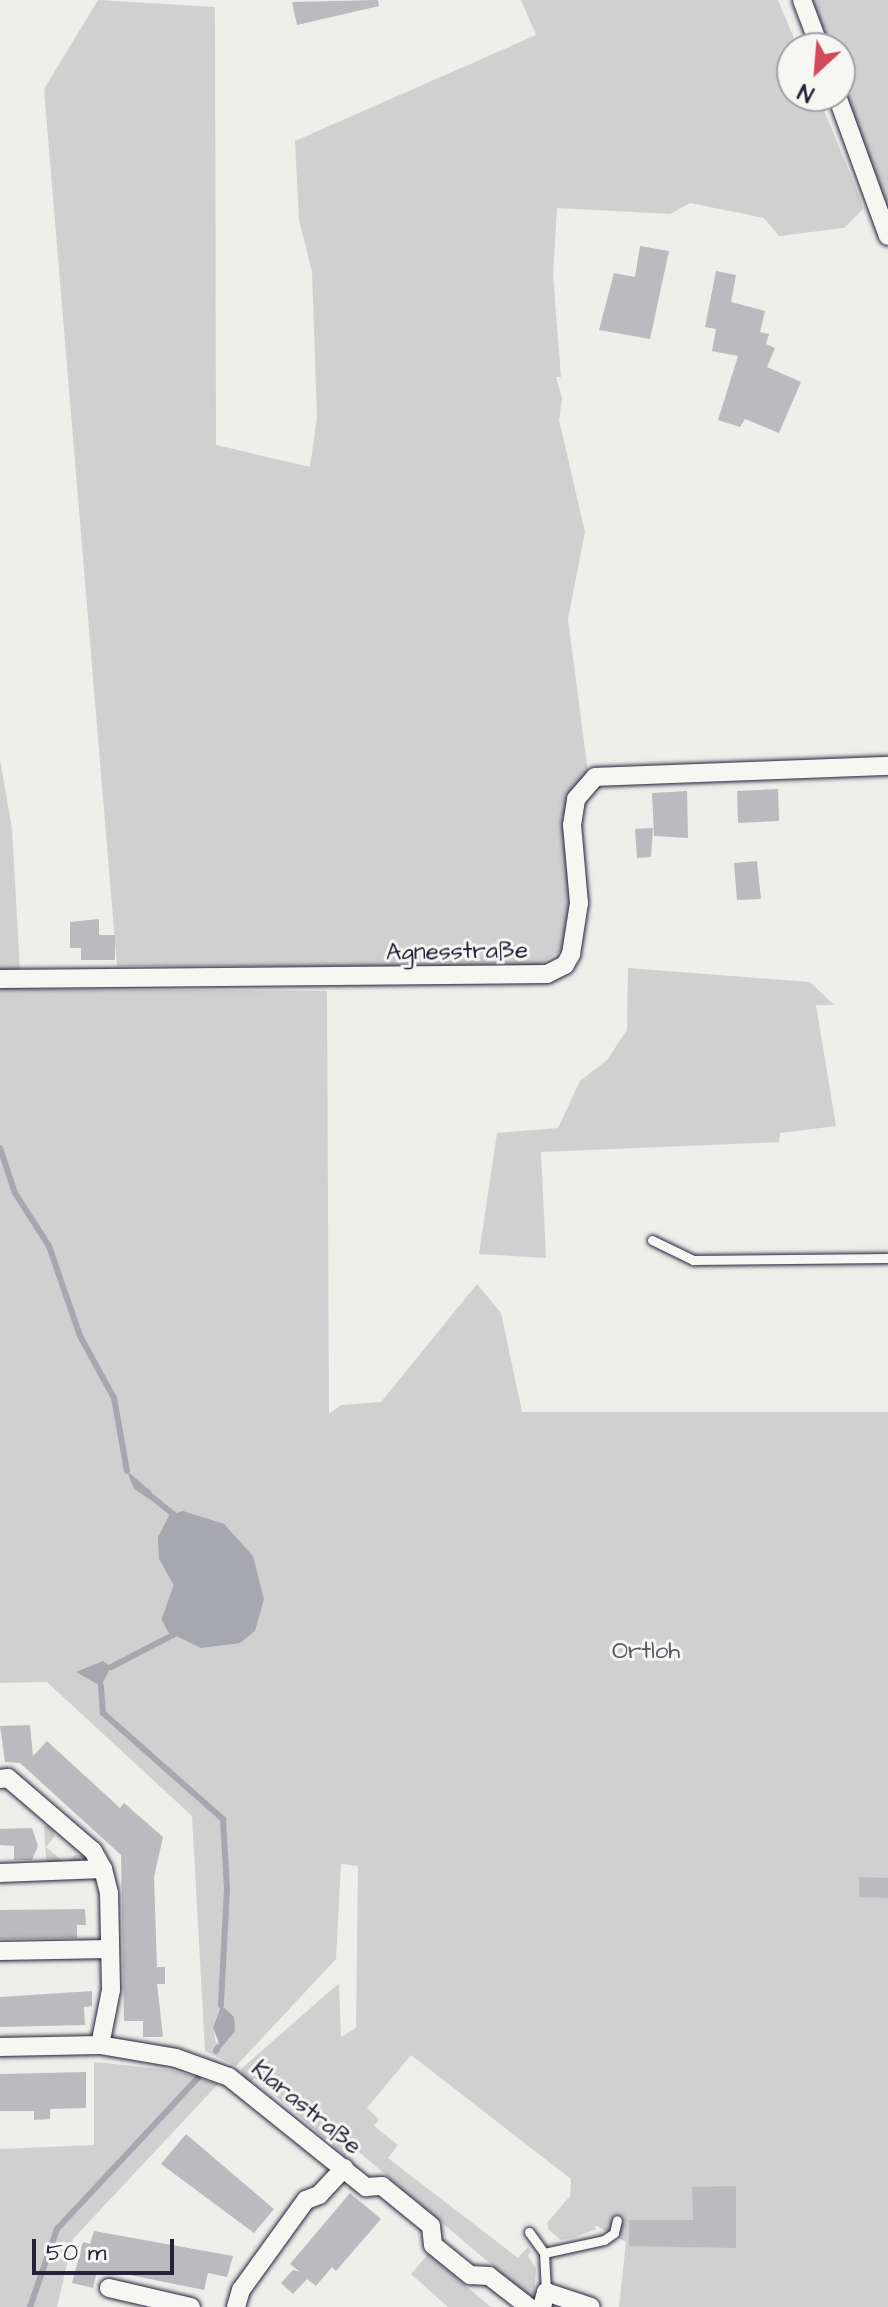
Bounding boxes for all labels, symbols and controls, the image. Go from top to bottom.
north arrow [776,32,856,112]
text: N [793,75,819,109]
street label: Agnesstraße [386,936,528,968]
park label: Ortloh [612,1638,680,1666]
street label: Klarastraße [245,2055,367,2161]
scale bar [36,2223,178,2273]
text: 50 m [46,2236,106,2270]

